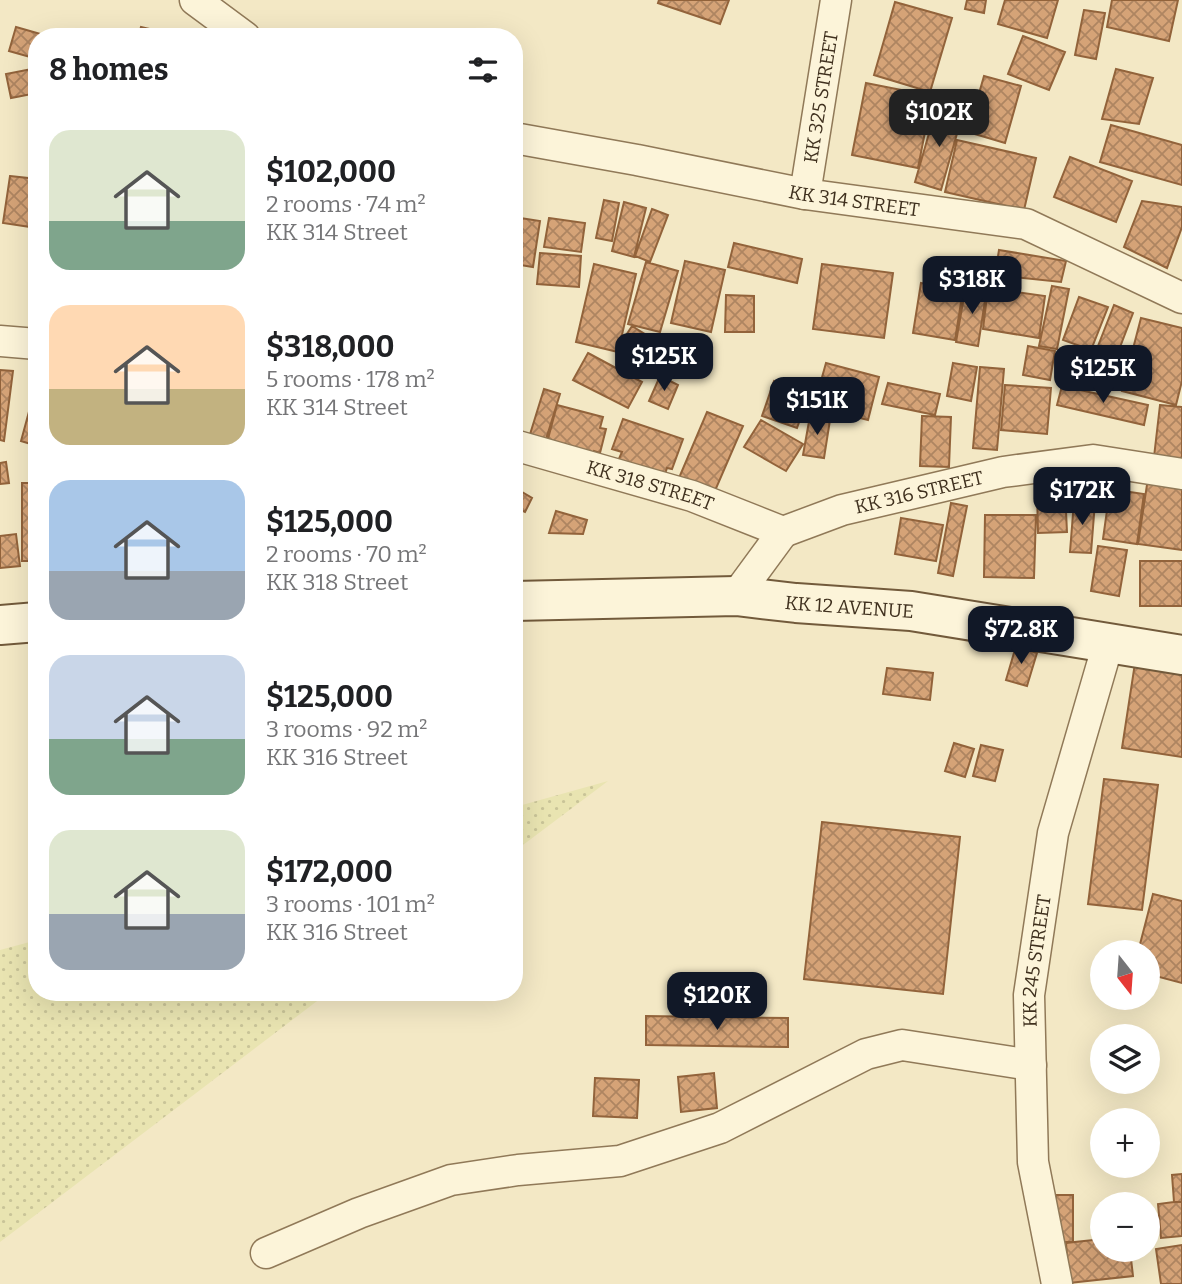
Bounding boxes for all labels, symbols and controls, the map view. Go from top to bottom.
street label: KK 325 STREET [799,30,842,165]
icon: filters [464,51,502,89]
text: 8 homes [49,52,169,88]
pin: $102K [890,90,988,149]
text: $102K [905,98,973,126]
text: $102,000 [266,154,396,190]
icon: home [105,158,189,242]
street label: KK 314 STREET [787,180,921,221]
text: 2 rooms · 74 m² [266,190,426,218]
text: KK 314 Street [266,218,408,246]
pin: $318K [923,256,1021,316]
text: $318K [939,265,1005,293]
text: $318,000 [266,329,394,365]
icon: home [105,333,189,417]
pin: $125K [615,334,713,393]
text: $125K [631,342,697,370]
pin: $125K [1054,346,1152,405]
text: $125K [1070,354,1136,382]
text: 5 rooms · 178 m² [266,365,435,393]
pin: $151K [768,378,866,437]
text: $151K [786,386,848,414]
text: KK 314 Street [266,393,408,421]
street label: KK 318 STREET [584,455,717,515]
street label: KK 316 STREET [852,466,986,518]
pin: $172K [1033,468,1131,527]
text: $172K [1049,476,1115,504]
text: $125,000 [266,504,393,540]
icon: home [105,508,189,592]
text: 2 rooms · 70 m² [266,540,427,568]
text: KK 318 Street [266,568,408,596]
street label: KK 12 AVENUE [784,590,915,623]
pin: $72.8K [964,606,1078,666]
text: $72.8K [984,615,1058,643]
text: $125,000 [266,679,393,715]
icon: home [105,683,189,767]
text: 3 rooms · 92 m² [266,715,427,743]
text: KK 316 Street [266,743,408,771]
text: $172,000 [266,854,393,890]
icon: home [105,858,189,942]
text: 3 rooms · 101 m² [266,890,435,918]
street label: KK 245 STREET [1017,893,1055,1027]
text: KK 316 Street [266,918,408,946]
north arrow [1090,940,1160,1010]
map controls [1090,940,1160,1262]
pin: $120K [668,972,766,1032]
text: $120K [683,981,751,1009]
button: layers [1090,1024,1160,1094]
button: + [1090,1108,1160,1178]
button: − [1090,1192,1160,1262]

